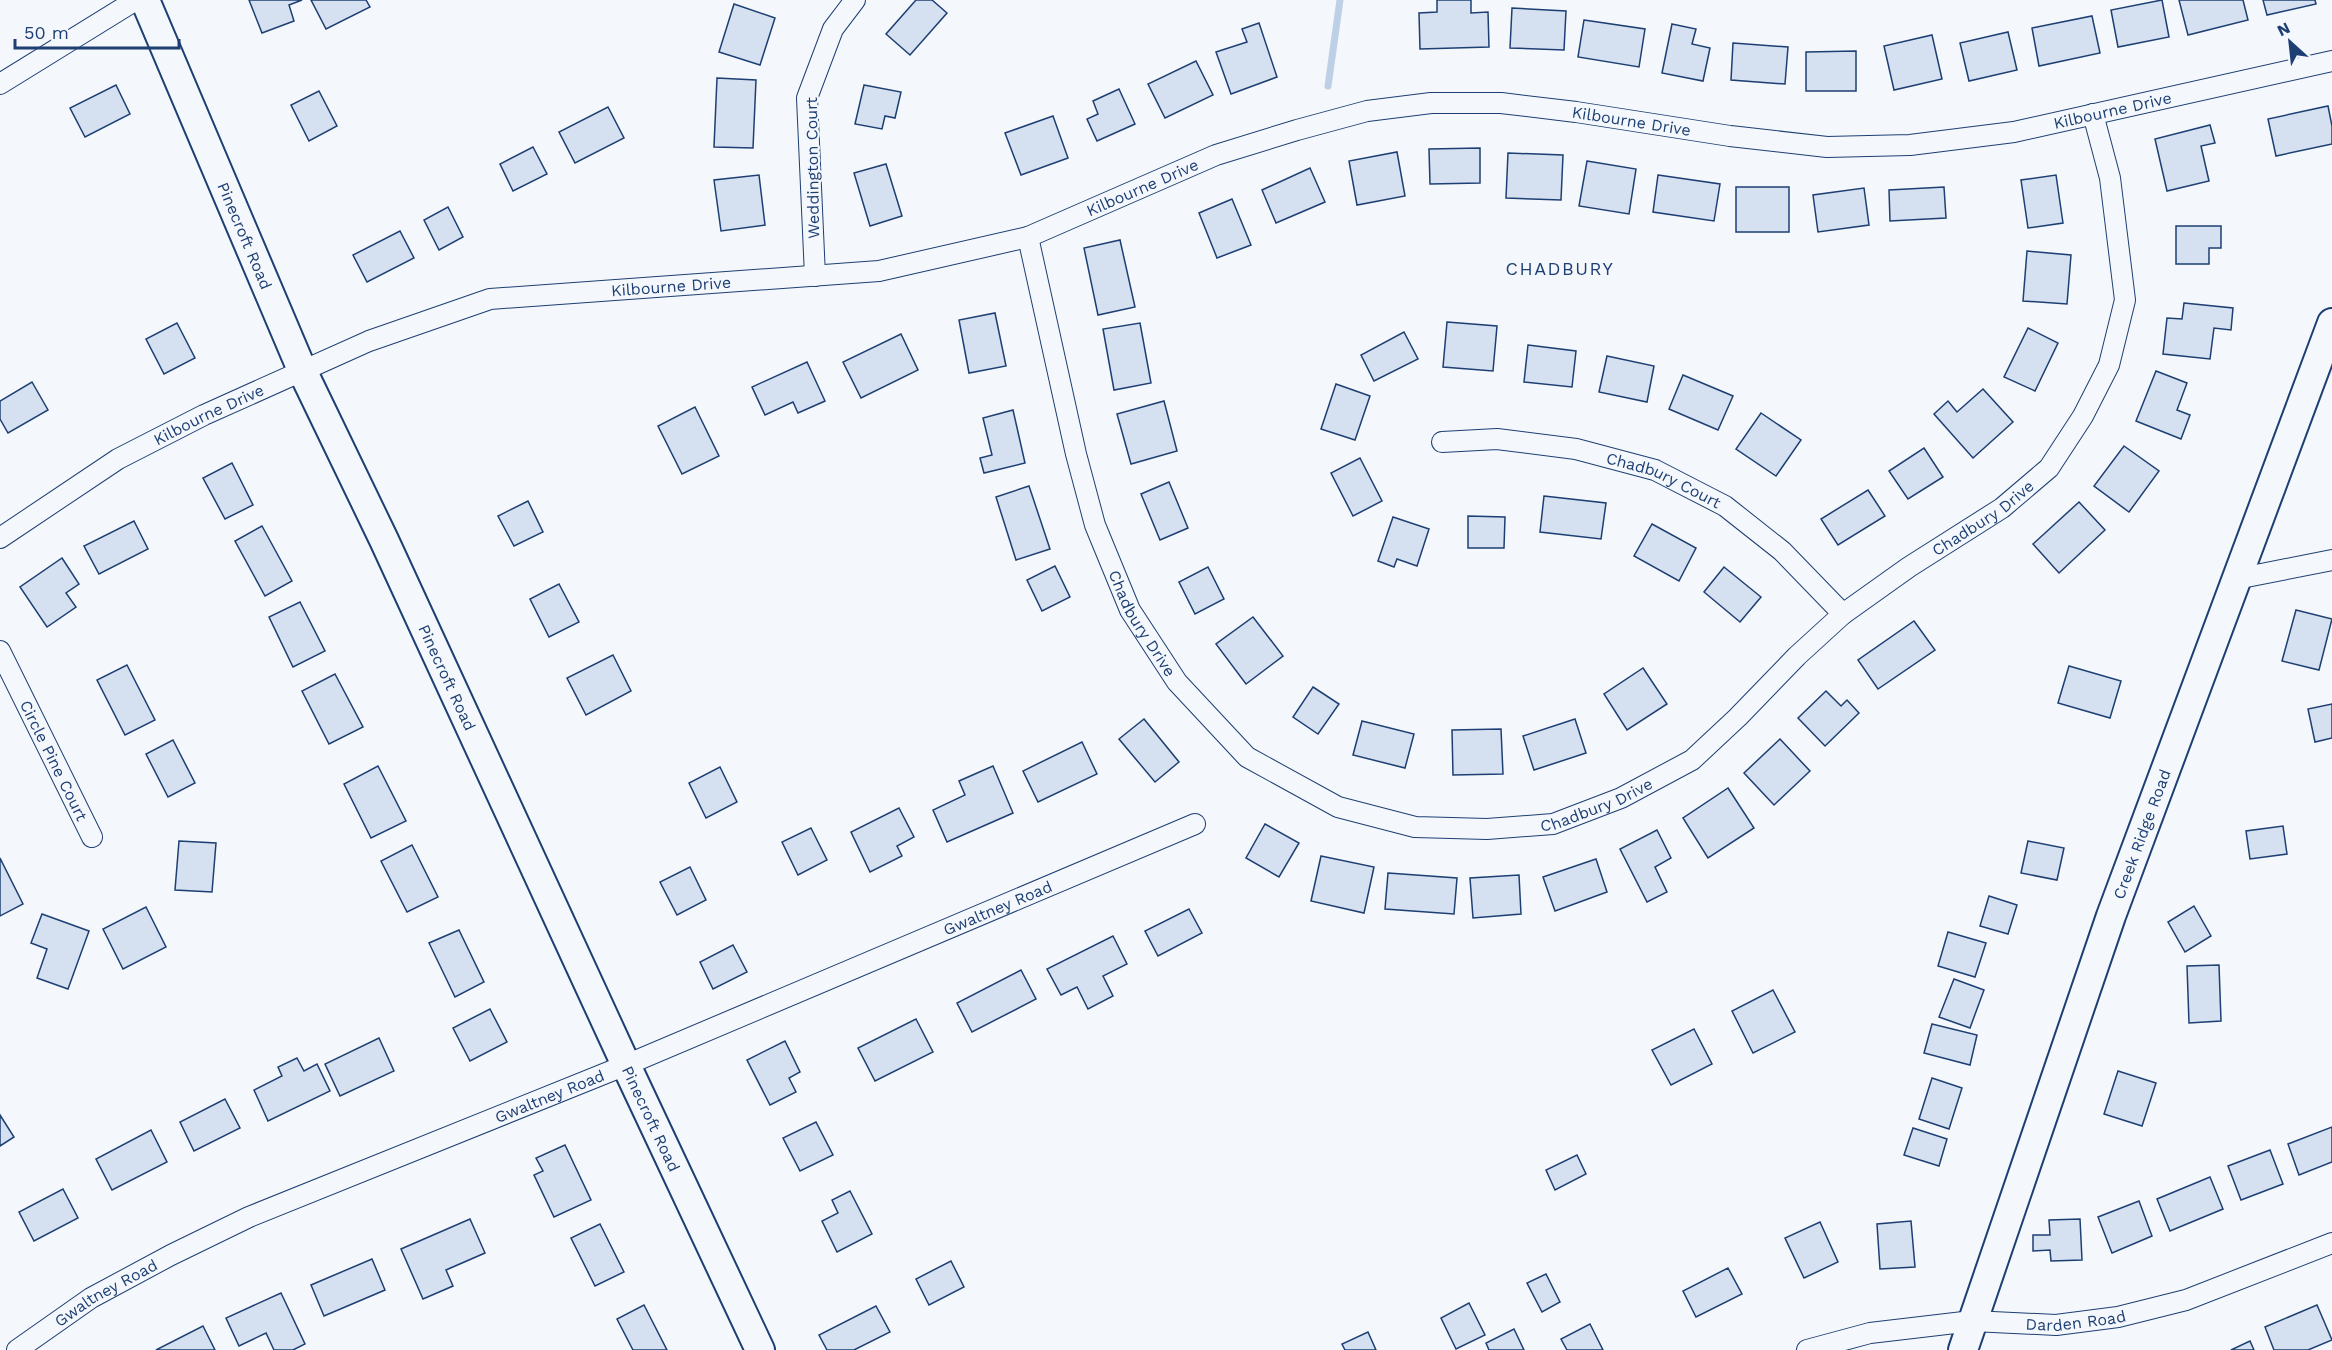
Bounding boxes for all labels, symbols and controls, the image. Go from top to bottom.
scale bar [15,12,178,50]
north arrow [2260,12,2320,72]
text: N [2274,18,2293,40]
text: 50 m [24,22,69,43]
street label: Kilbourne Drive [2052,88,2173,133]
street label: Weddington Court [802,97,823,239]
street label: Kilbourne Drive [1571,103,1692,140]
street label: Kilbourne Drive [1084,155,1201,220]
street label: Pinecroft Road [213,179,276,292]
district label: CHADBURY [1506,258,1614,279]
street label: Kilbourne Drive [610,273,732,300]
street label: Kilbourne Drive [150,380,267,449]
street label: Chadbury Court [1604,448,1724,512]
street label: Chadbury Drive [1929,476,2038,560]
street label: Chadbury Drive [1105,567,1180,680]
street label: Pinecroft Road [414,622,480,734]
street label: Circle Pine Court [16,697,92,824]
street label: Creek Ridge Road [2109,767,2175,902]
street label: Chadbury Drive [1540,774,1656,835]
street label: Gwaltney Road [940,877,1055,940]
street label: Pinecroft Road [618,1063,684,1175]
street label: Gwaltney Road [492,1066,607,1127]
street label: Gwaltney Road [51,1255,161,1331]
street label: Darden Road [2025,1306,2128,1335]

